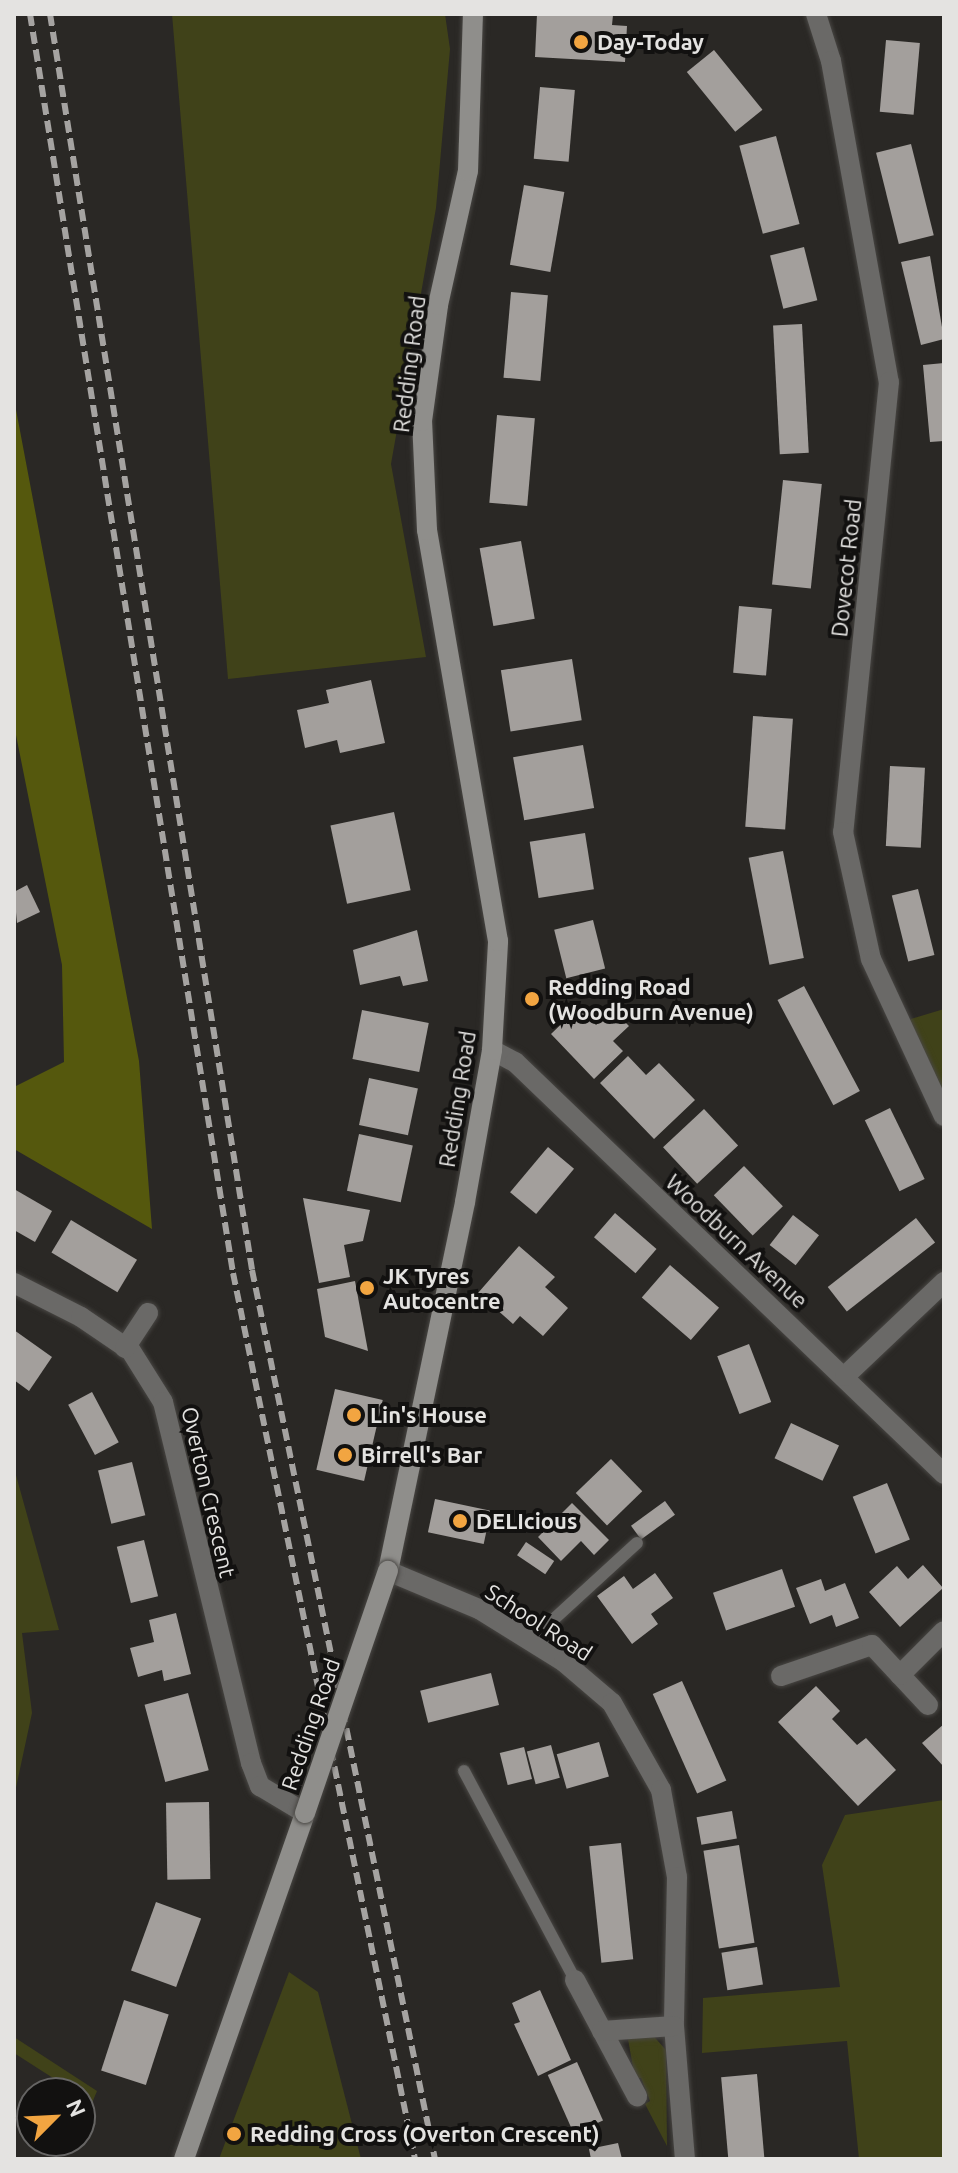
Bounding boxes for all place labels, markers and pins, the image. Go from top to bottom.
place label: Day-Today [597,29,704,55]
marker: Day-Today [572,33,590,51]
place label: Redding Road (Woodburn Avenue) [548,973,754,1024]
marker: Redding Road (Woodburn Avenue) [523,990,541,1008]
place label: JK Tyres Autocentre [383,1262,501,1314]
marker: JK Tyres Autocentre [358,1279,376,1297]
place label: Lin's House [370,1402,487,1428]
marker: Lin's House [345,1406,363,1424]
place label: Birrell's Bar [361,1442,482,1468]
marker: Birrell's Bar [336,1446,354,1464]
place label: DELIcious [476,1508,577,1534]
marker: DELIcious [451,1512,469,1530]
place label: Redding Cross (Overton Crescent) [250,2121,600,2147]
marker: Redding Cross (Overton Crescent) [225,2125,243,2143]

